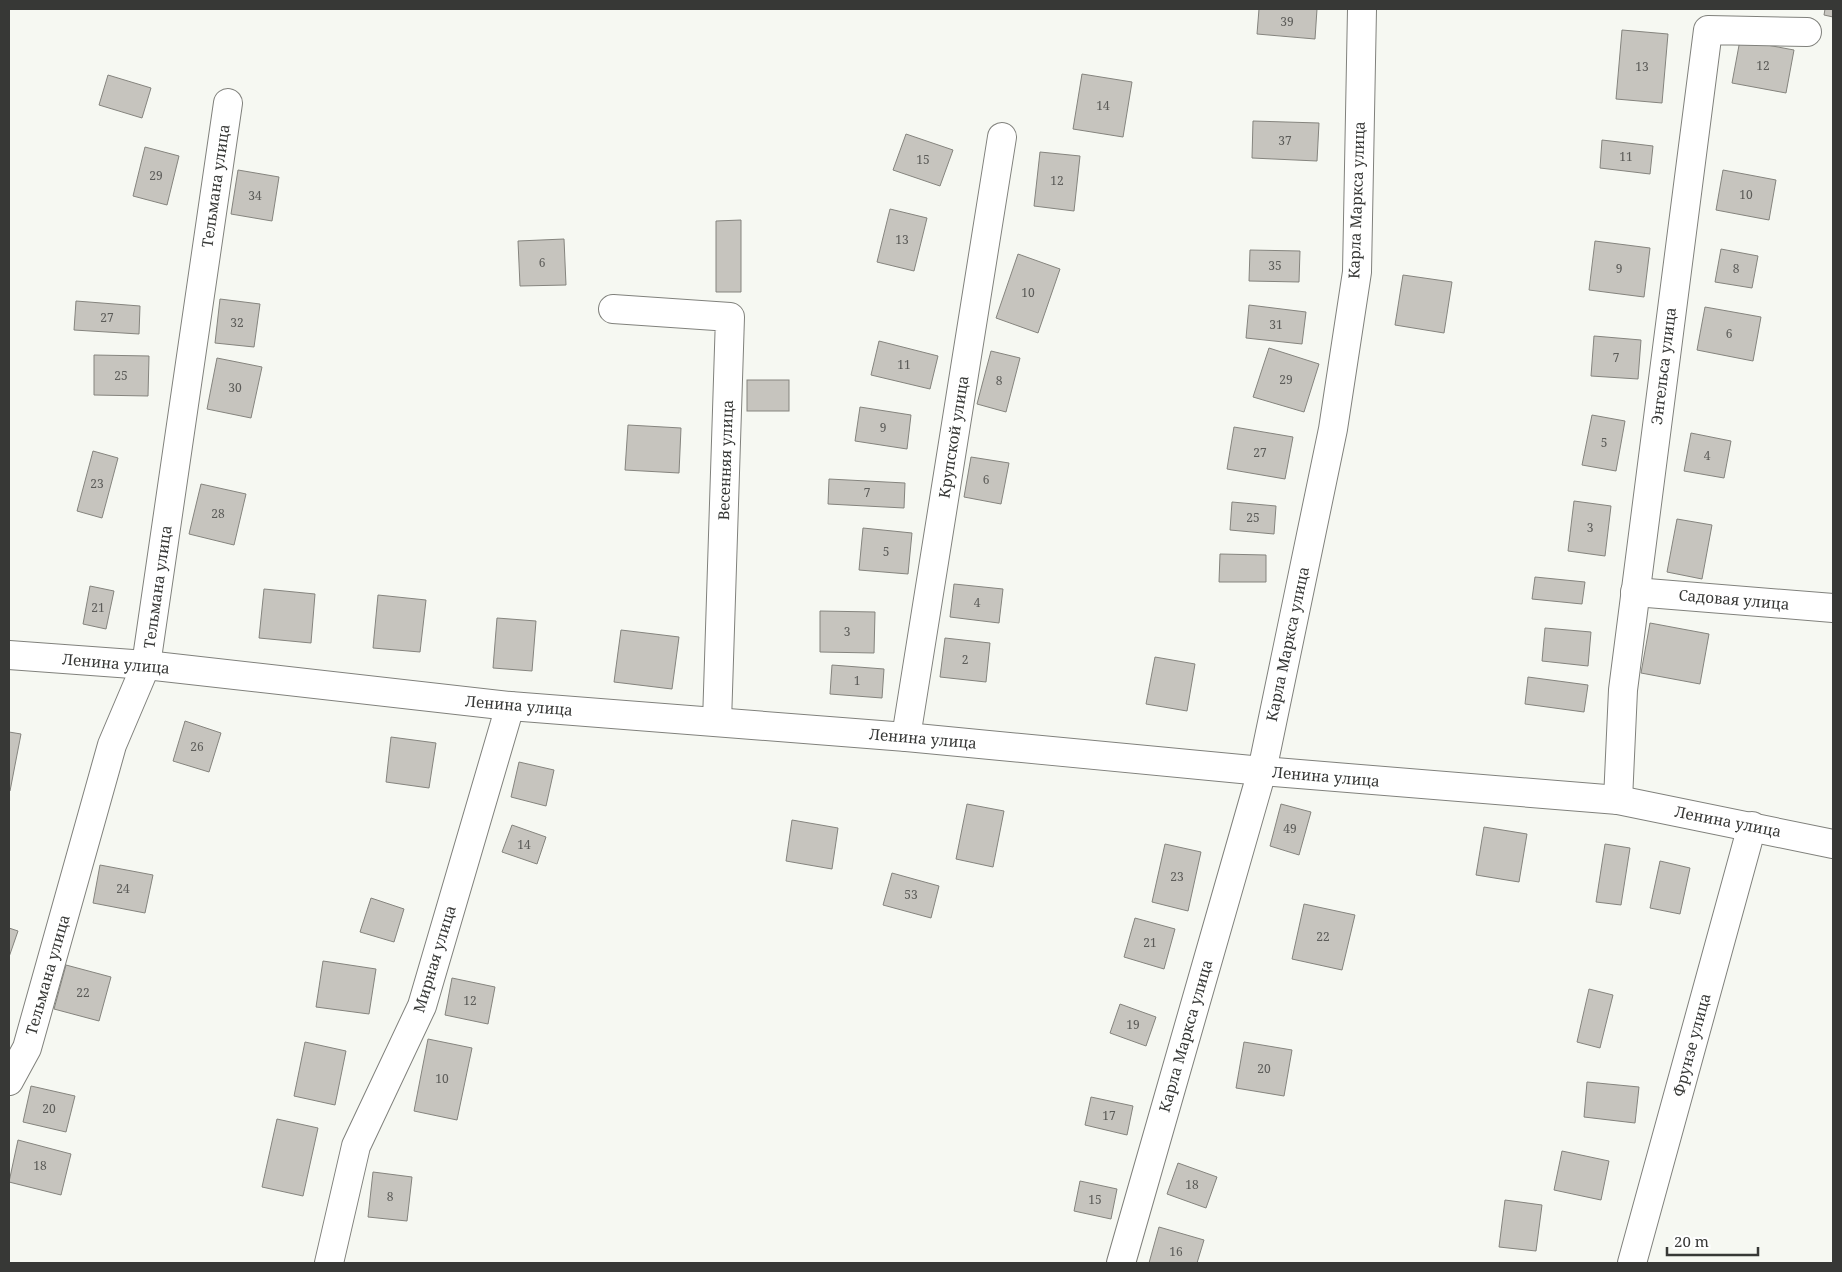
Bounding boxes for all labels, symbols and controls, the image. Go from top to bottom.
house number: 39 [1280,13,1294,30]
house number: 12 [1756,57,1770,74]
house number: 13 [1635,58,1649,75]
house number: 14 [1096,97,1110,114]
street label: Карла Маркса улица [1343,121,1369,279]
street label: Тельмана улица [196,123,234,249]
house number: 37 [1278,132,1292,149]
house number: 11 [1619,148,1633,165]
house number: 15 [916,151,930,168]
house number: 29 [149,167,163,184]
house number: 12 [1050,172,1064,189]
house number: 10 [1739,186,1753,203]
house number: 34 [248,187,262,204]
house number: 13 [895,231,909,248]
house number: 6 [539,254,546,271]
house number: 35 [1268,257,1282,274]
house number: 9 [1616,260,1622,277]
house number: 8 [1733,260,1740,277]
house number: 10 [1021,284,1035,301]
street label: Энгельса улица [1646,306,1680,426]
house number: 27 [100,309,114,326]
house number: 32 [230,314,244,331]
house number: 31 [1269,316,1283,333]
house number: 6 [1726,325,1733,342]
house number: 7 [1613,349,1620,366]
house number: 11 [897,356,911,373]
house number: 25 [114,367,128,384]
house number: 29 [1279,371,1293,388]
house number: 8 [996,372,1003,389]
street label: Крупской улица [933,374,973,500]
house number: 30 [228,379,242,396]
street label: Весенняя улица [713,399,737,521]
house number: 9 [880,419,886,436]
house number: 5 [1601,434,1607,451]
house number: 27 [1253,444,1267,461]
house number: 4 [1704,447,1711,464]
house number: 6 [983,471,990,488]
house number: 23 [90,475,104,492]
house number: 7 [864,484,871,501]
house number: 28 [211,505,225,522]
house number: 25 [1246,509,1260,526]
house number: 3 [1587,519,1594,536]
street label: Тельмана улица [138,524,176,650]
house number: 5 [883,543,889,560]
street label: Карла Маркса улица [1261,565,1313,723]
street label: Садовая улица [1678,584,1790,614]
house number: 4 [974,594,981,611]
house number: 21 [91,599,105,616]
house number: 3 [844,623,851,640]
street label: Ленина улица [61,648,171,678]
house number: 2 [962,651,968,668]
house number: 1 [854,672,860,689]
street label: Ленина улица [464,690,574,720]
street label: Ленина улица [868,723,978,753]
house number: 26 [190,738,204,755]
street label: Ленина улица [1271,761,1381,791]
street label: Ленина улица [1673,801,1783,841]
house number: 49 [1283,820,1297,837]
house number: 14 [517,836,531,853]
house number: 23 [1170,868,1184,885]
house number: 24 [116,880,130,897]
house number: 53 [904,886,918,903]
street label: Мирная улица [408,903,460,1015]
street label: Тельмана улица [20,912,74,1037]
house number: 22 [1316,928,1330,945]
house number: 21 [1143,934,1157,951]
street label: Карла Маркса улица [1154,957,1216,1114]
house number: 22 [76,984,90,1001]
street label: Фрунзе улица [1668,991,1714,1099]
house number: 12 [463,992,477,1009]
house number: 19 [1126,1016,1140,1033]
house number: 20 [1257,1060,1271,1077]
house number: 10 [435,1070,449,1087]
house number: 20 [42,1100,56,1117]
house number: 17 [1102,1107,1116,1124]
house number: 18 [33,1157,47,1174]
house number: 18 [1185,1176,1199,1193]
house number: 8 [387,1188,394,1205]
house number: 15 [1088,1191,1102,1208]
scale bar [1667,1224,1758,1256]
text: 20 m [1674,1231,1709,1251]
house number: 16 [1169,1243,1183,1260]

